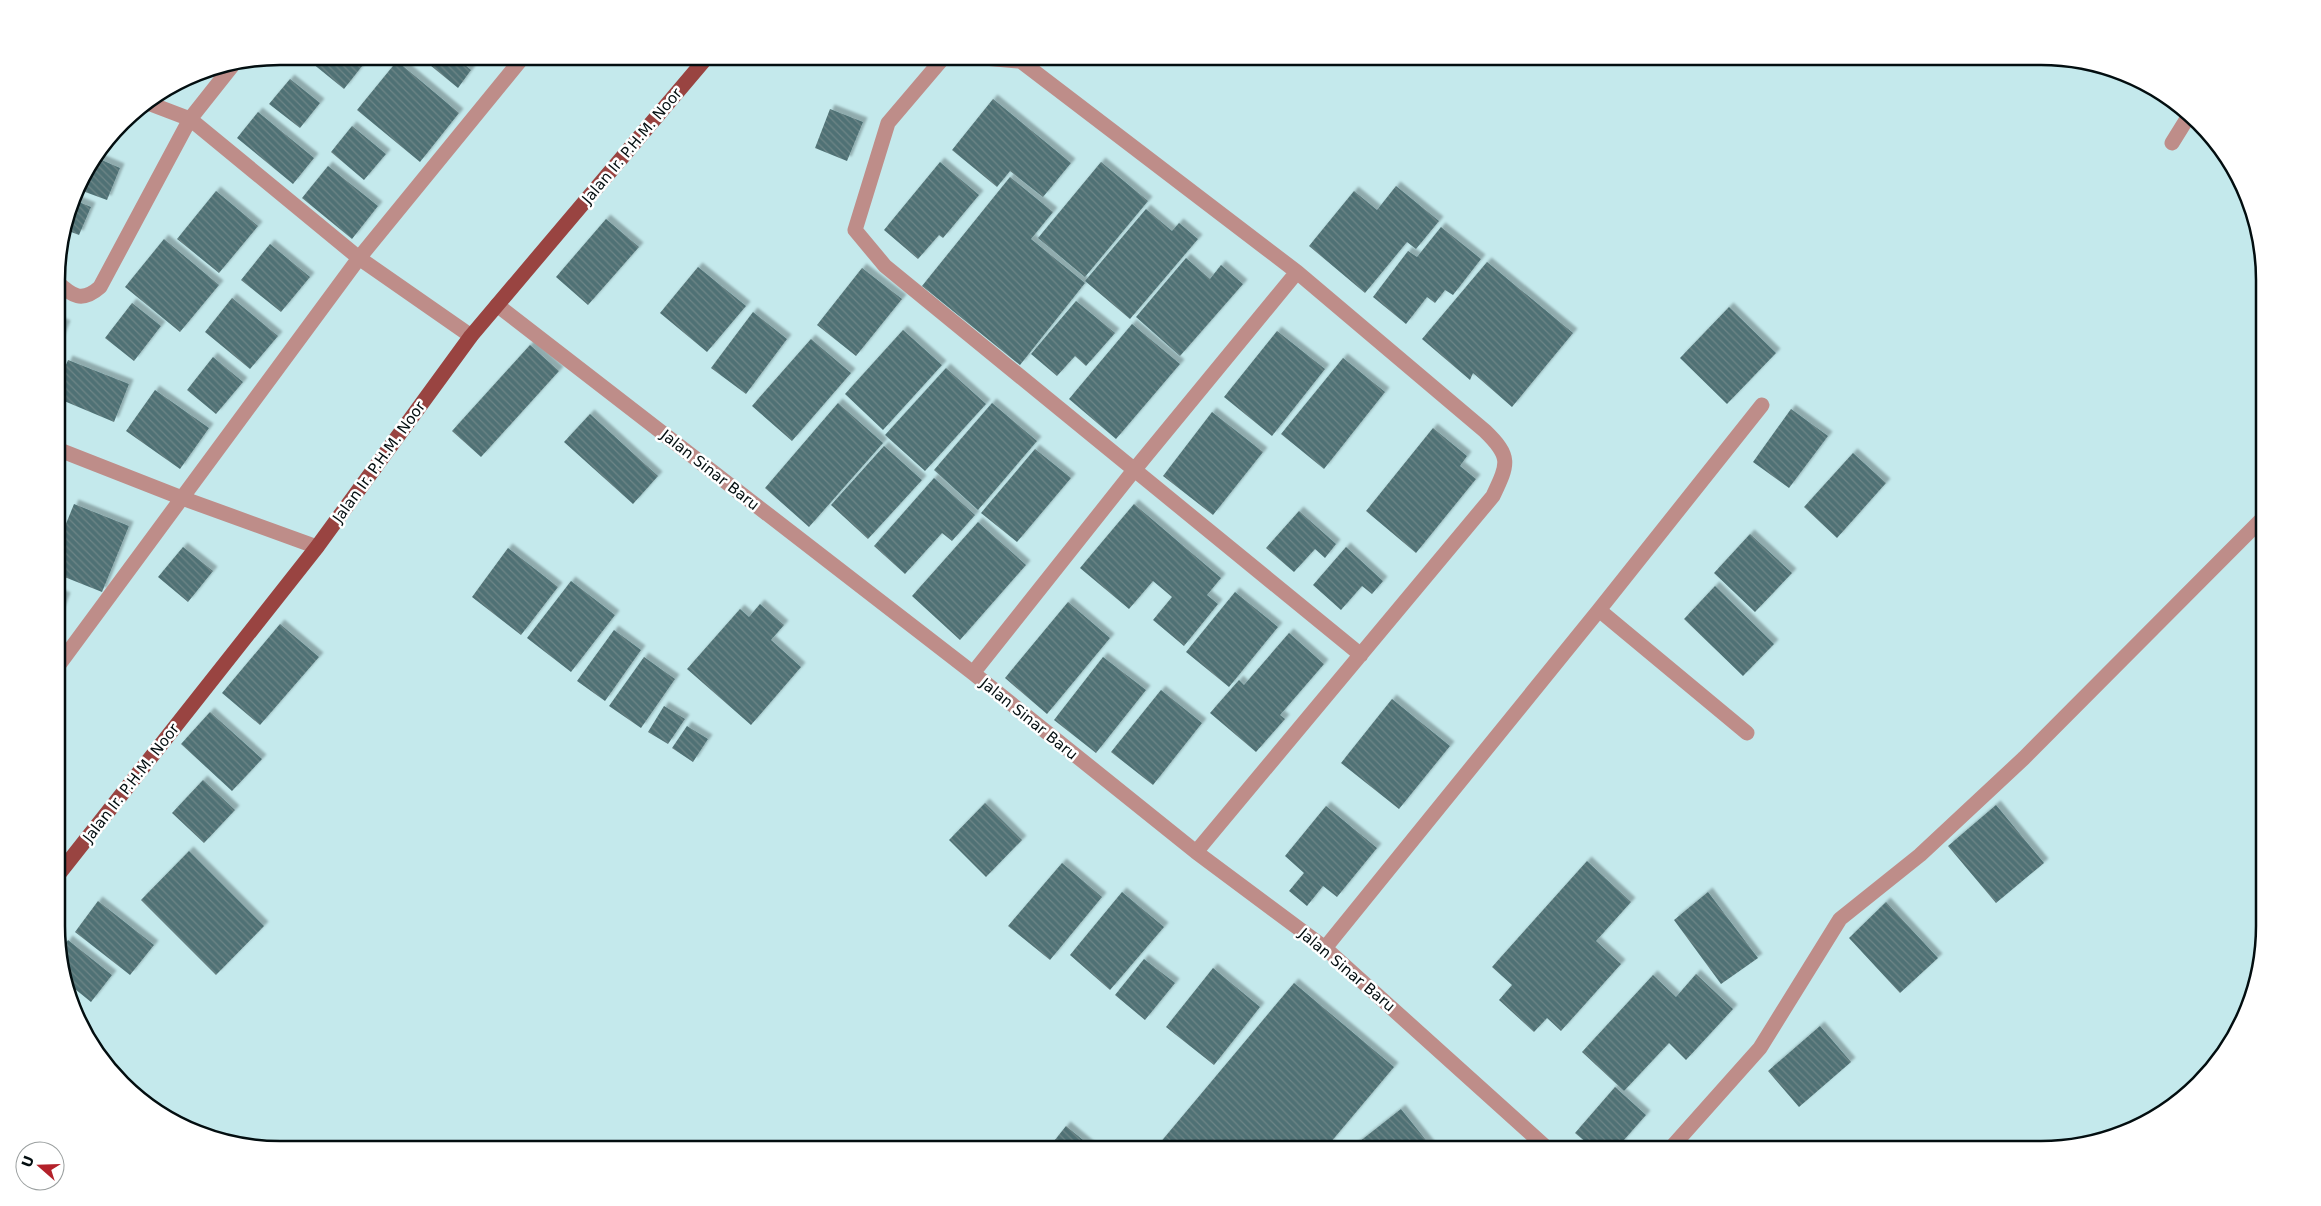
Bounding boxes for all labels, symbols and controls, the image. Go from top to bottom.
street label: Jalan Ir. P.H.M. Noor [578,84,686,208]
street label: Jalan Ir. P.H.M. Noor [328,397,430,527]
street label: Jalan Sinar Baru [656,425,763,514]
street label: Jalan Sinar Baru [976,674,1081,764]
street label: Jalan Ir. P.H.M. Noor [79,719,183,847]
street label: Jalan Sinar Baru [1295,924,1399,1015]
north arrow [15,1141,65,1191]
text: U [18,1153,37,1170]

